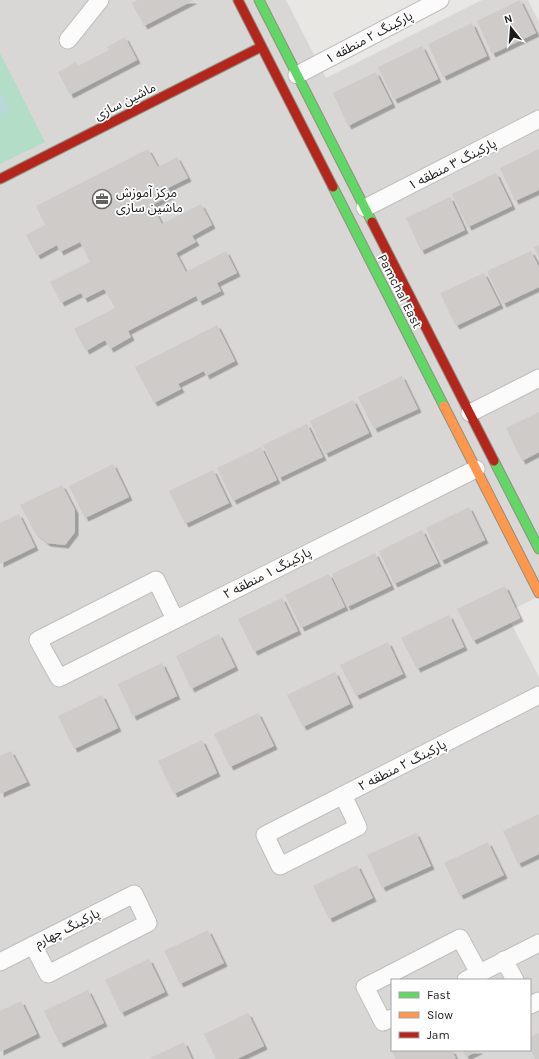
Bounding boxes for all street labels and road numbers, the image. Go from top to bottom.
street label: پارکینگ ۲ منطقه ۱ [323,8,416,68]
street label: ماشین سازی [92,79,159,124]
street label: پارکینگ ۳ منطقه ۱ [406,135,500,195]
street label: Pamchal East [375,251,425,331]
street label: پارکینگ ۱ منطقه ۲ [221,544,315,604]
street label: پارکینگ ۲ منطقه ۲ [356,736,450,796]
street label: پارکینگ چهارم [32,905,103,953]

